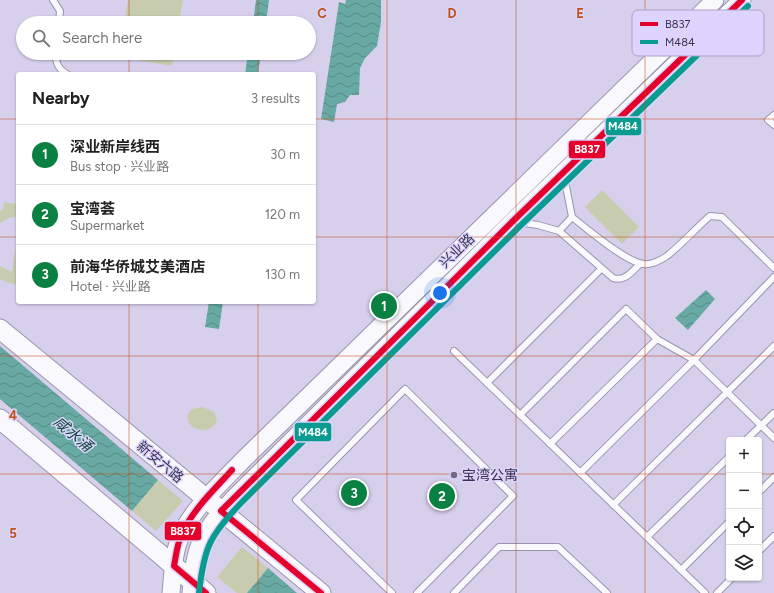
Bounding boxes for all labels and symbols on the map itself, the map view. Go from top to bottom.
text: C [317,6,327,21]
text: D [447,6,457,21]
text: E [576,6,584,21]
legend [632,10,764,56]
text: B837 [665,18,690,31]
text: M484 [665,36,695,49]
line badge: M484 [605,117,642,136]
text: M484 [608,120,638,133]
line badge: B837 [568,140,606,159]
text: B837 [574,143,600,156]
street label: 兴业路 [436,230,478,272]
your location [430,283,450,303]
pin: 1 [371,291,397,321]
text: 4 [9,408,17,423]
water label: 咸水涌 [50,413,98,457]
line badge: M484 [294,422,332,442]
text: M484 [298,426,328,439]
street label: 新安六路 [133,437,187,487]
place label: 宝湾公寓 [462,467,518,484]
marker: 宝湾公寓 [449,470,459,480]
pin: 3 [341,478,367,508]
pin: 2 [429,481,455,511]
line badge: B837 [164,521,202,541]
text: B837 [170,525,196,538]
text: 5 [9,526,17,541]

